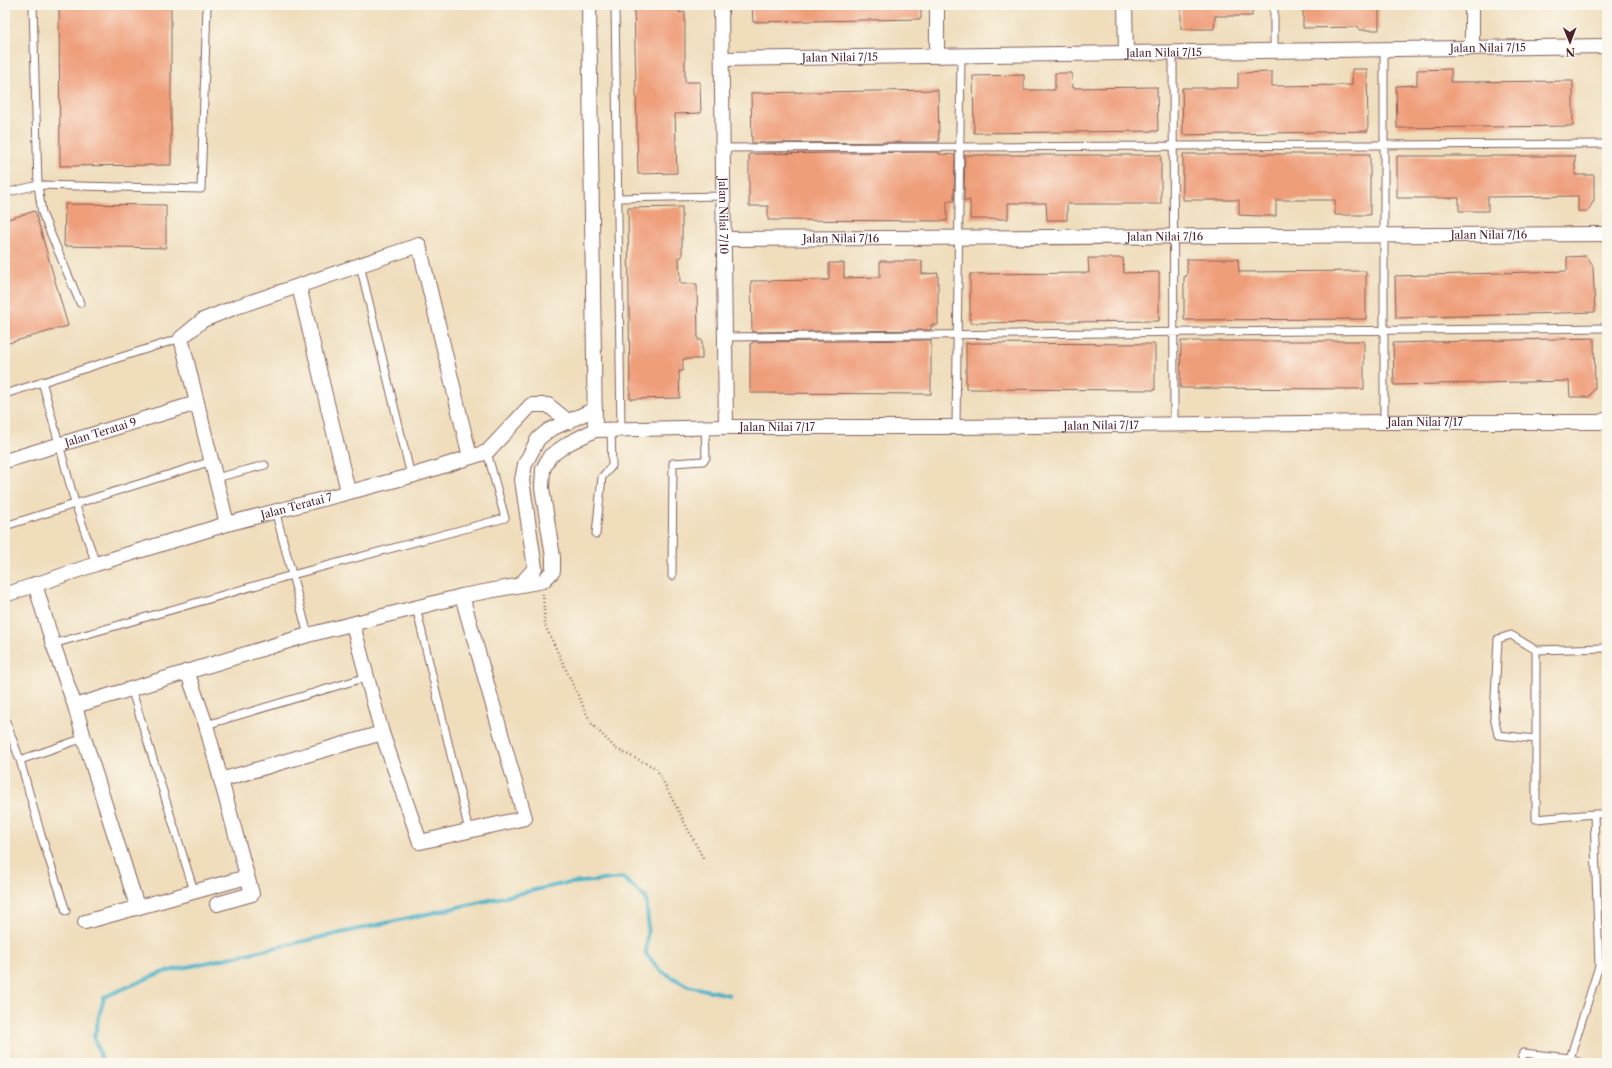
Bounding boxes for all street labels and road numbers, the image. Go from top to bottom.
street label: Jalan Nilai 7/15 [1448,40,1526,55]
street label: Jalan Nilai 7/15 [1124,45,1202,60]
street label: Jalan Nilai 7/15 [800,50,878,65]
street label: Jalan Nilai 7/10 [716,175,731,255]
street label: Jalan Nilai 7/16 [1449,227,1528,242]
street label: Jalan Nilai 7/16 [1125,229,1204,244]
street label: Jalan Nilai 7/16 [801,231,880,246]
street label: Jalan Teratai 9 [61,415,138,450]
street label: Jalan Nilai 7/17 [1386,415,1463,429]
street label: Jalan Nilai 7/17 [1061,418,1140,433]
street label: Jalan Nilai 7/17 [738,420,816,434]
street label: Jalan Teratai 7 [257,490,334,522]

